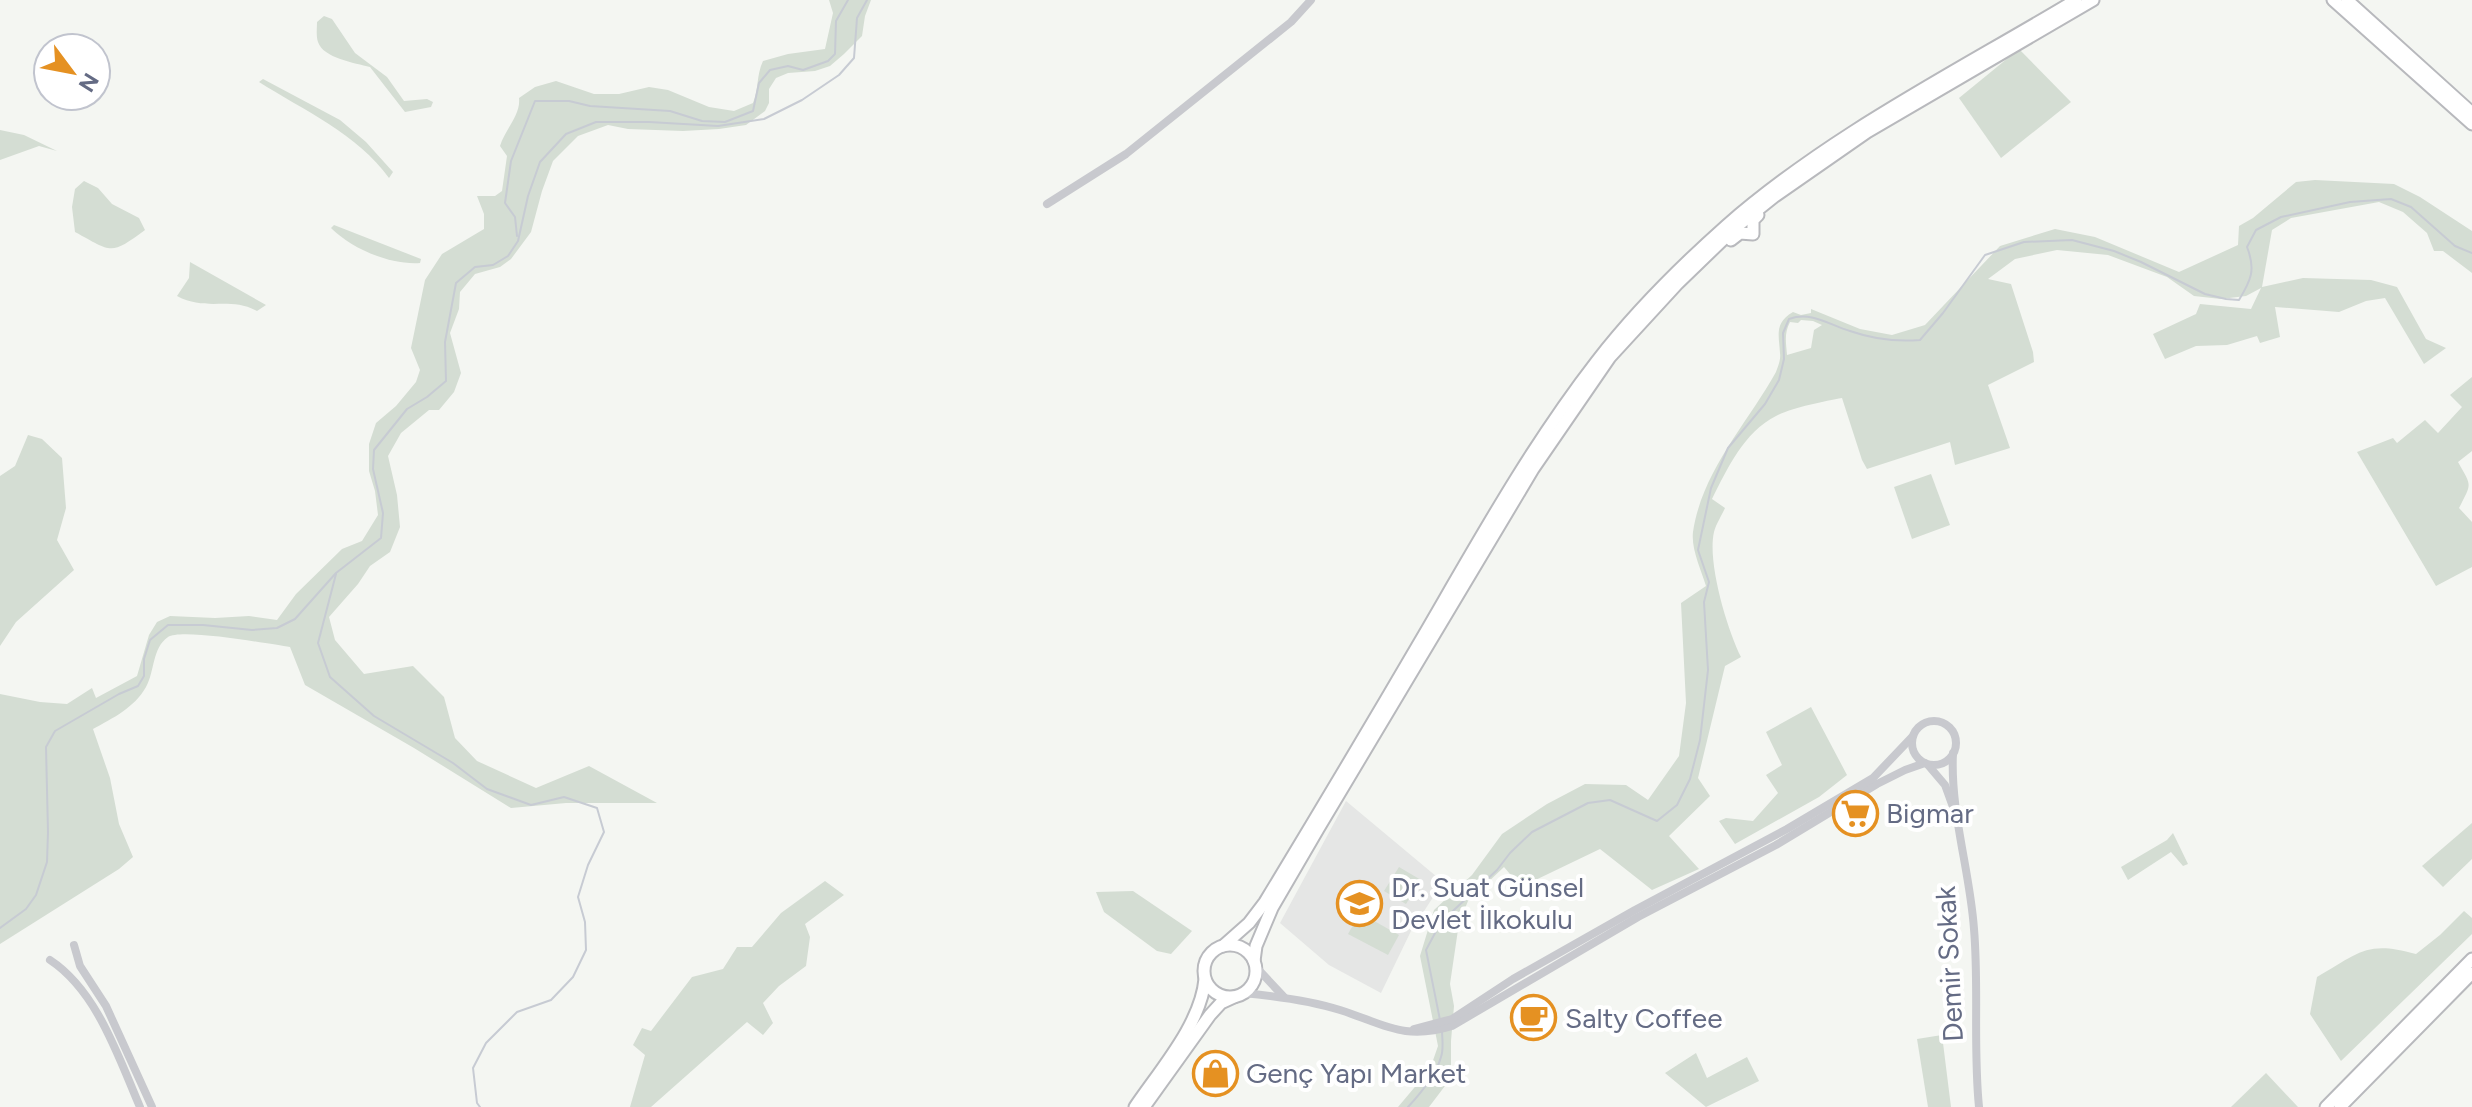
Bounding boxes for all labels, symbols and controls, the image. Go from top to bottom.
north arrow [32,32,112,112]
text: N [73,68,104,97]
supermarket icon: Bigmar [1831,789,1879,837]
place label: Bigmar [1886,796,1974,830]
place label: Dr. Suat Günsel Devlet İlkokulu [1391,870,1584,936]
school or university icon: Dr. Suat Günsel Devlet İlkokulu [1336,879,1384,927]
street label: Demir Sokak [1928,885,1970,1043]
cafe icon: Salty Coffee [1510,994,1558,1042]
place label: Salty Coffee [1565,1001,1722,1035]
shop icon: Genç Yapı Market [1191,1049,1239,1097]
place label: Genç Yapı Market [1246,1056,1466,1090]

